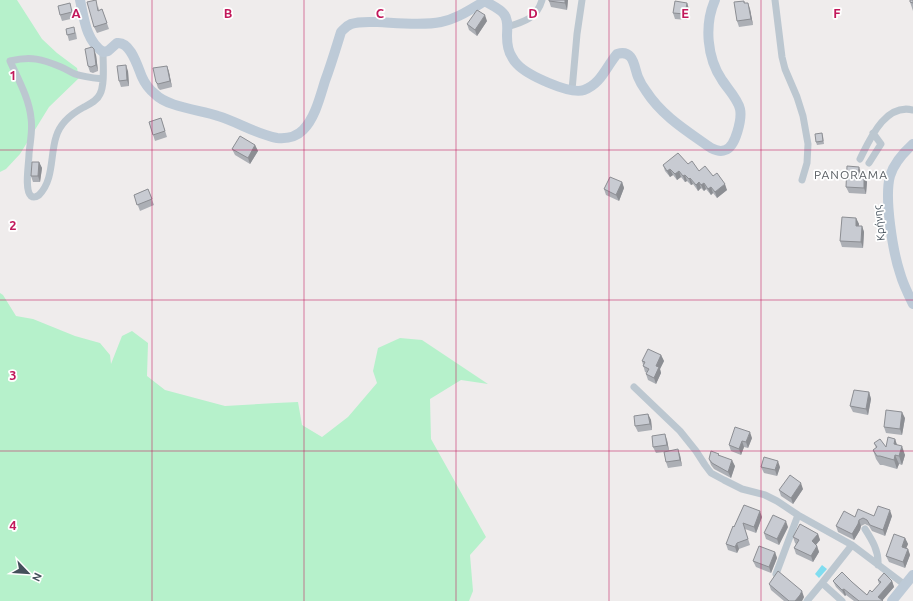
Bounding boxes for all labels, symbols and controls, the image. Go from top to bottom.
text: A [71,6,81,20]
text: B [224,6,233,20]
text: C [376,6,385,20]
text: D [528,6,538,20]
text: E [681,6,689,20]
text: F [833,6,841,20]
text: 1 [9,68,17,82]
district label: PANORAMA [814,168,888,181]
street label: Κρήνης [871,204,888,242]
text: 2 [9,218,17,232]
text: 3 [9,368,17,382]
text: 4 [9,518,17,532]
north arrow [8,553,48,593]
text: N [30,571,44,583]

